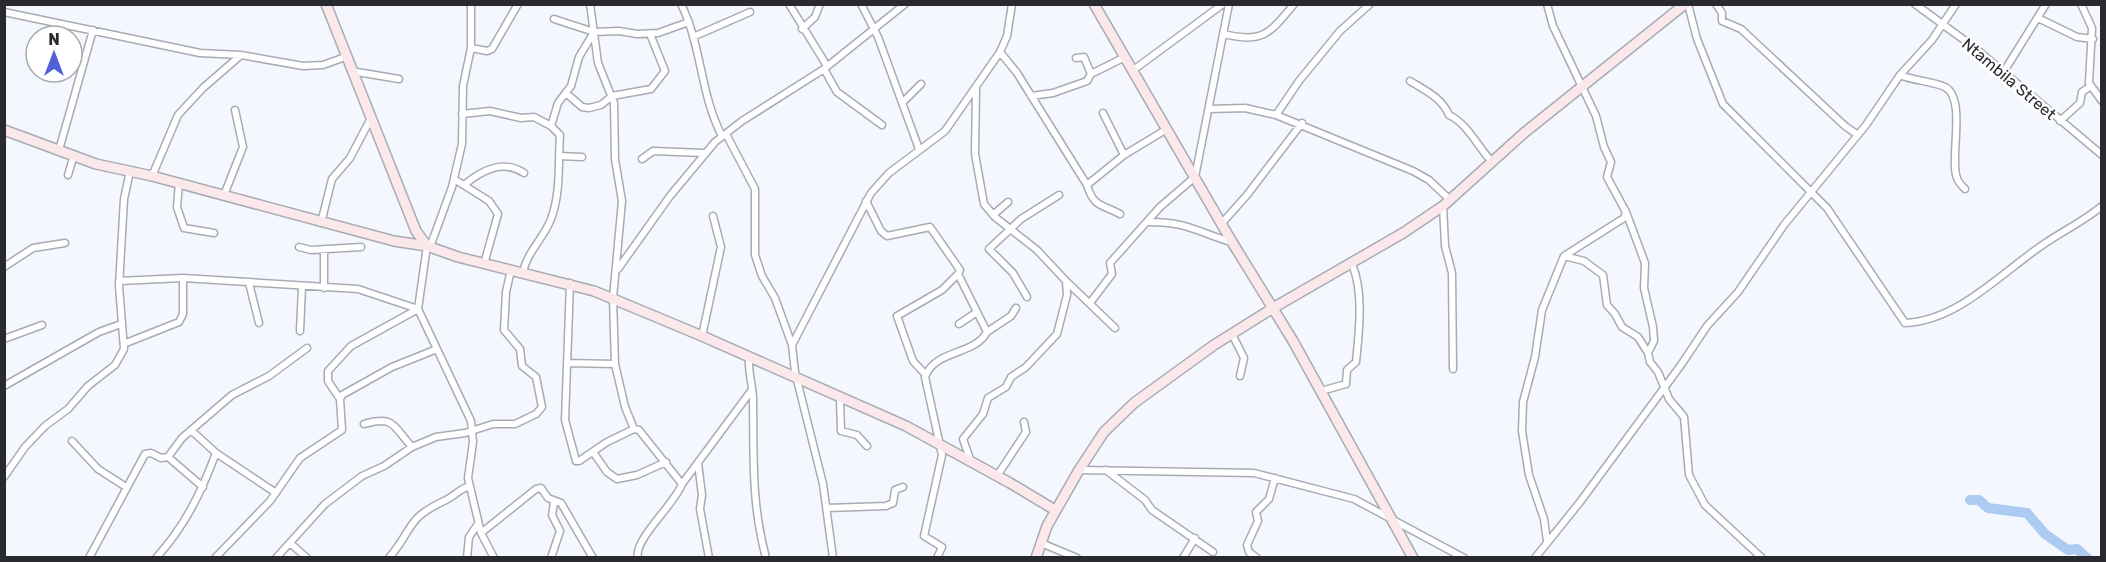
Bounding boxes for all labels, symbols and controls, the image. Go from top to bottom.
north arrow [24,24,84,84]
text: N [48,30,60,49]
street label: Ntambila Street [1958,34,2060,124]

